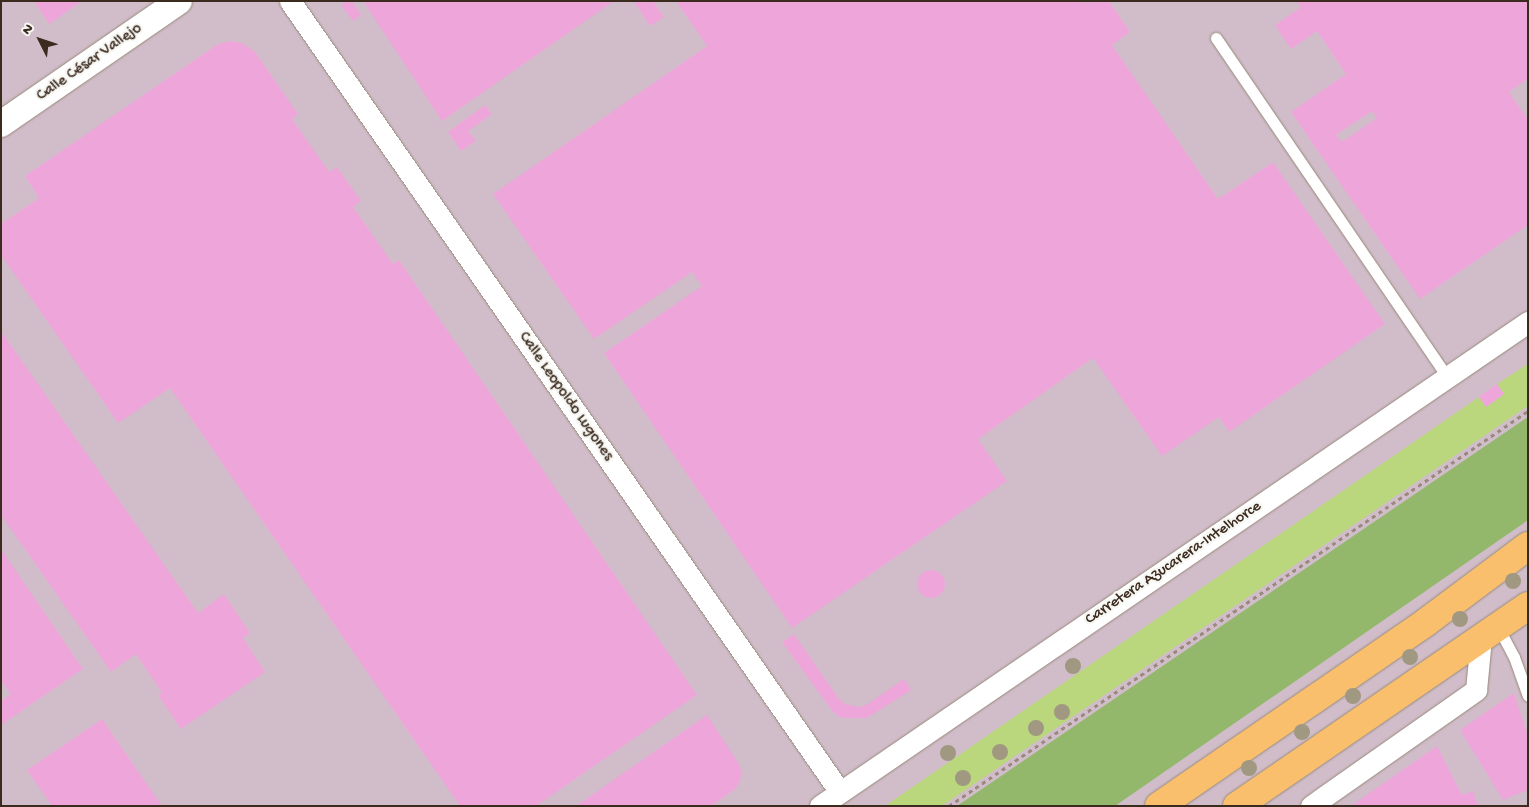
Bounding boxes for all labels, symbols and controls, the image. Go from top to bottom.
north arrow [15,15,65,65]
street label: Calle César Vallejo [34,20,146,106]
text: N [19,21,38,39]
street label: Calle Leopoldo Lugones [513,329,617,465]
street label: Carretera Azucarera-Intelhorce [1082,498,1266,630]

